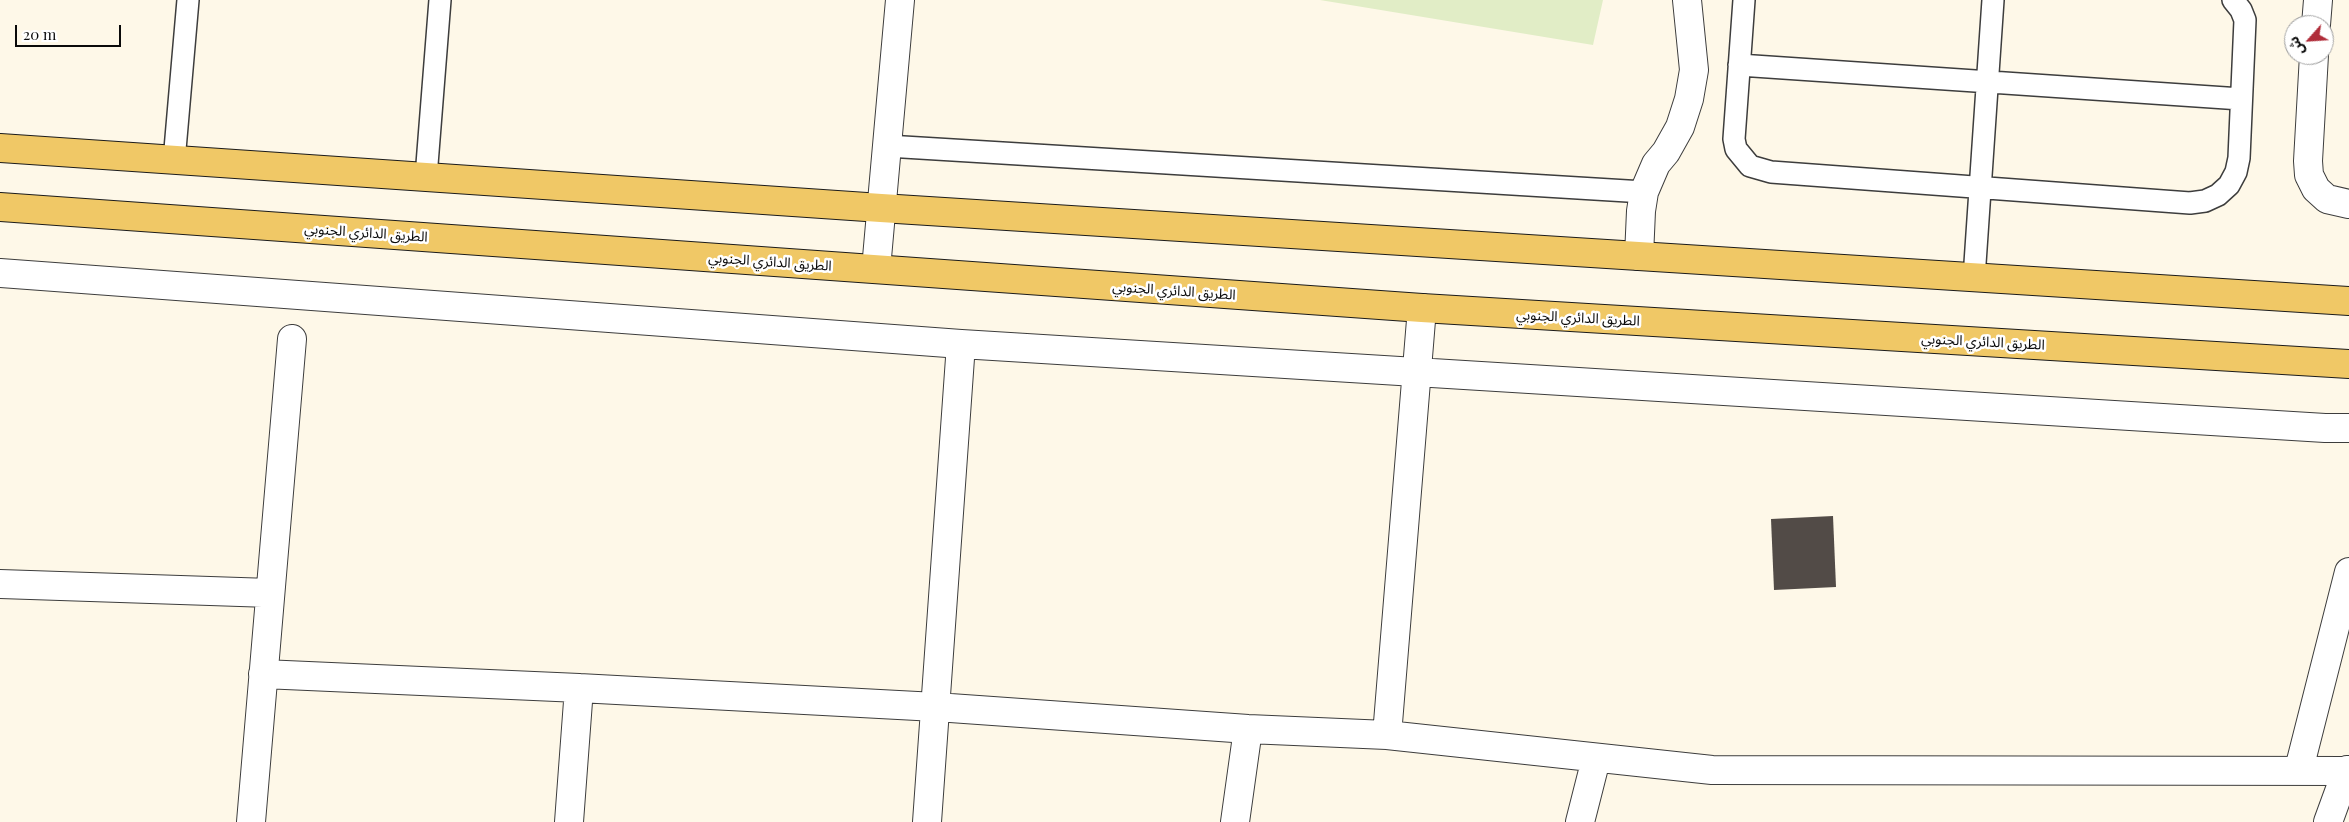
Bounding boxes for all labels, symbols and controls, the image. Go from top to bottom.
scale bar [18,15,124,47]
north arrow [2284,15,2334,65]
text: 20 m [23,24,56,44]
text: ش [2283,34,2309,59]
street label: الطريق الدائري الجنوبي [304,220,428,246]
street label: الطريق الدائري الجنوبي [708,249,832,275]
street label: الطريق الدائري الجنوبي [1112,278,1236,304]
street label: الطريق الدائري الجنوبي [1516,306,1640,330]
street label: الطريق الدائري الجنوبي [1921,330,2045,354]

